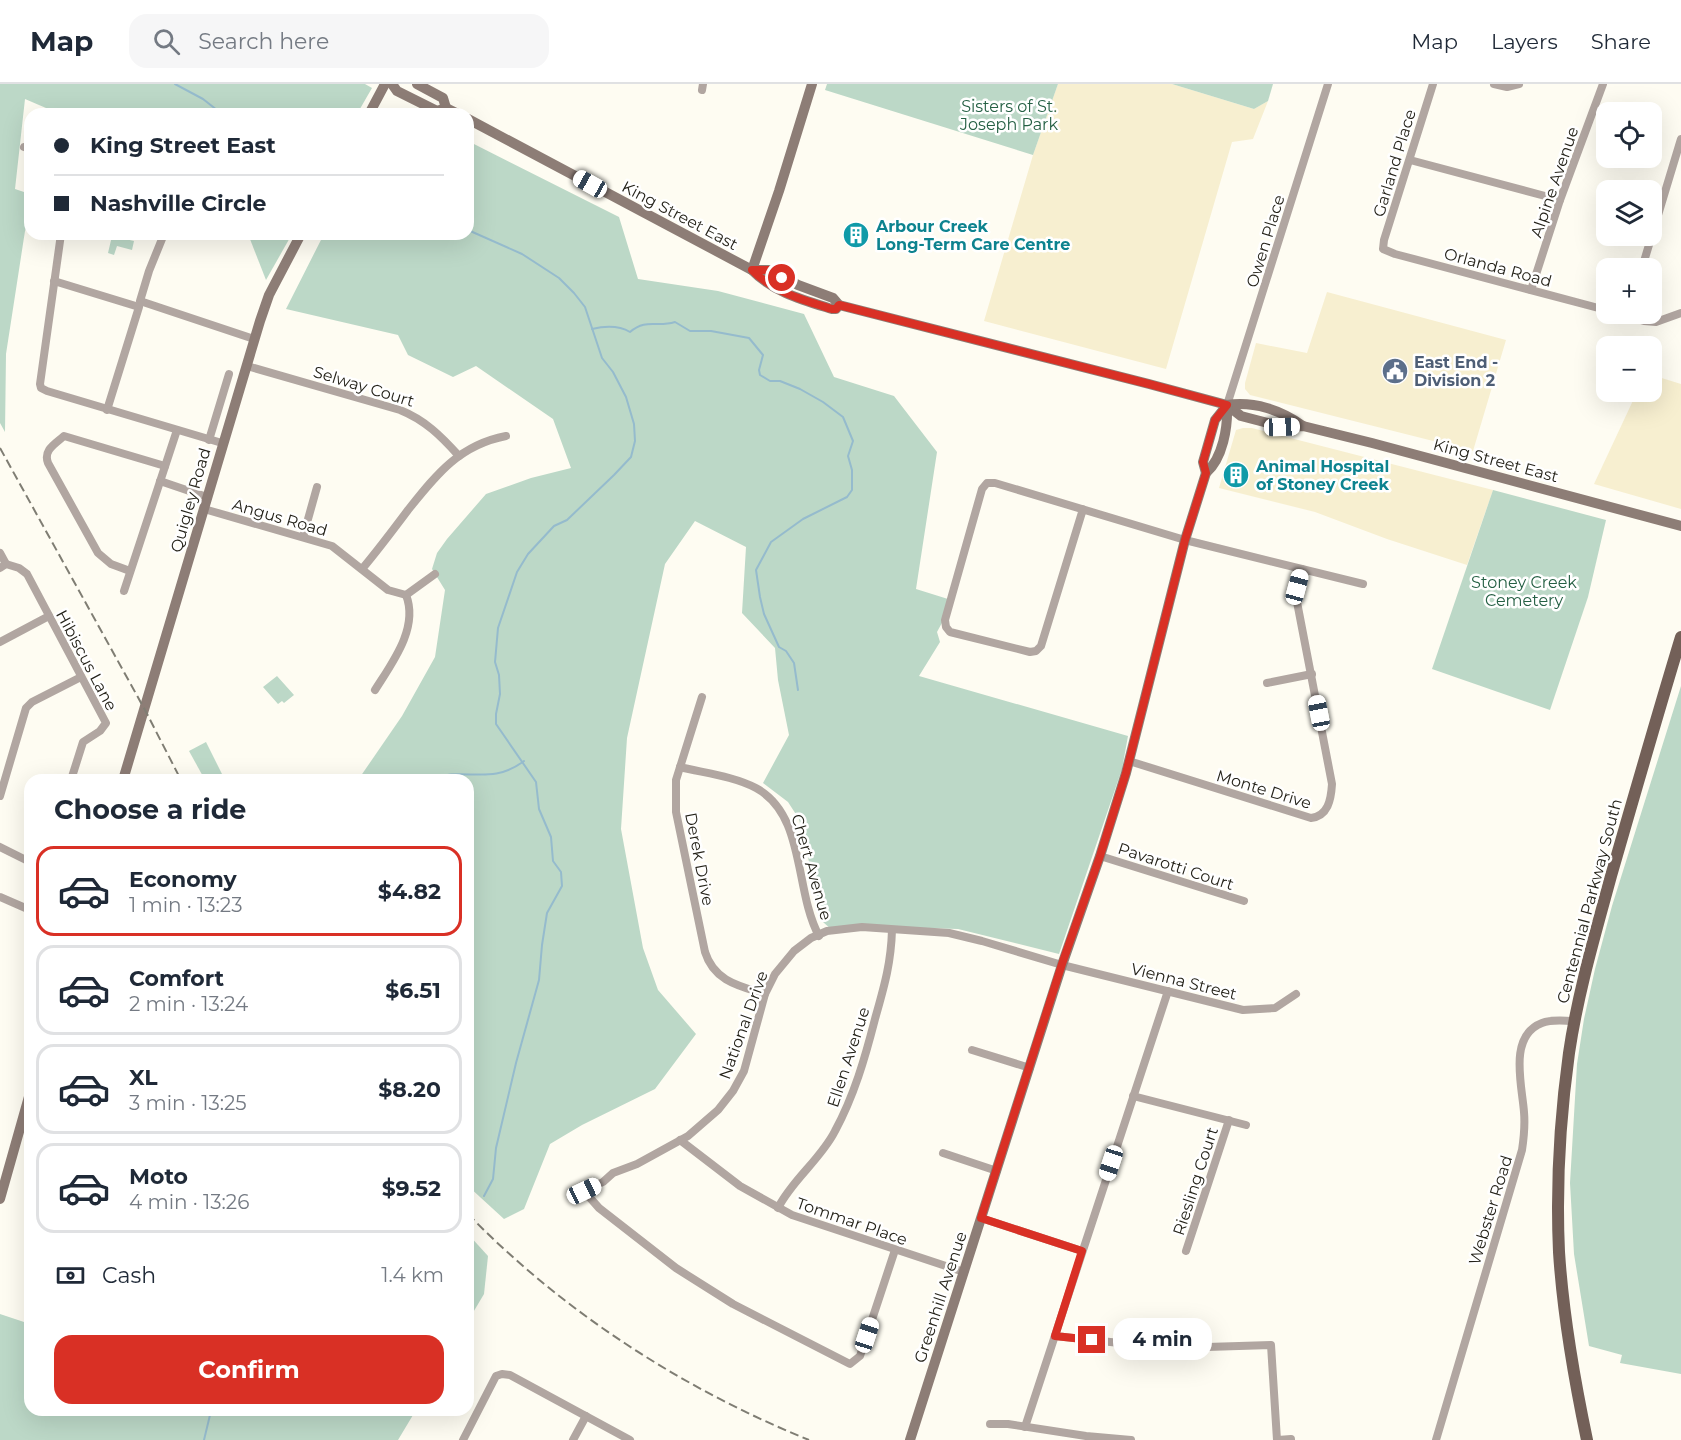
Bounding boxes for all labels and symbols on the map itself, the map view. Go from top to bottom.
park label: Sisters of St. Joseph Park [959,97,1058,134]
street label: Garland Place [1369,107,1420,219]
street label: Alpine Avenue [1527,124,1582,240]
car [570,167,610,201]
street label: King Street East [619,177,741,254]
street label: Owen Place [1242,193,1289,290]
place label: Arbour Creek Long-Term Care Centre [875,217,1070,254]
building icon: Arbour Creek Long-Term Care Centre [841,220,871,250]
street label: Orlanda Road [1442,244,1554,291]
route start [768,264,795,291]
place label: East End - Division 2 [1414,353,1498,390]
public building icon: East End - Division 2 [1380,356,1410,386]
street label: Selway Court [311,362,417,411]
car [1264,417,1300,437]
street label: King Street East [1431,435,1561,486]
street label: Quigley Road [166,446,214,555]
place label: Animal Hospital of Stoney Creek [1255,457,1389,494]
building icon: Animal Hospital of Stoney Creek [1221,460,1251,490]
street label: Angus Road [230,495,330,540]
car [1284,567,1310,607]
park label: Stoney Creek Cemetery [1471,573,1577,610]
street label: Hibiscus Lane [52,607,121,714]
car [1307,694,1331,732]
street label: Monte Drive [1214,766,1314,813]
street label: Centennial Parkway South [1553,797,1626,1005]
street label: Derek Drive [681,811,718,907]
street label: Chert Avenue [787,812,836,922]
street label: Pavarotti Court [1115,839,1237,894]
street label: Vienna Street [1129,959,1239,1004]
street label: National Drive [715,968,772,1082]
street label: Ellen Avenue [823,1005,874,1110]
street label: Riesling Court [1169,1124,1222,1238]
car [1097,1143,1125,1183]
street label: Webster Road [1465,1153,1516,1267]
car [564,1175,604,1207]
street label: Tommar Place [794,1194,910,1249]
street label: Greenhill Avenue [910,1229,971,1365]
car [853,1315,881,1355]
callout: 4 min [1113,1319,1212,1361]
route end [1078,1326,1105,1353]

